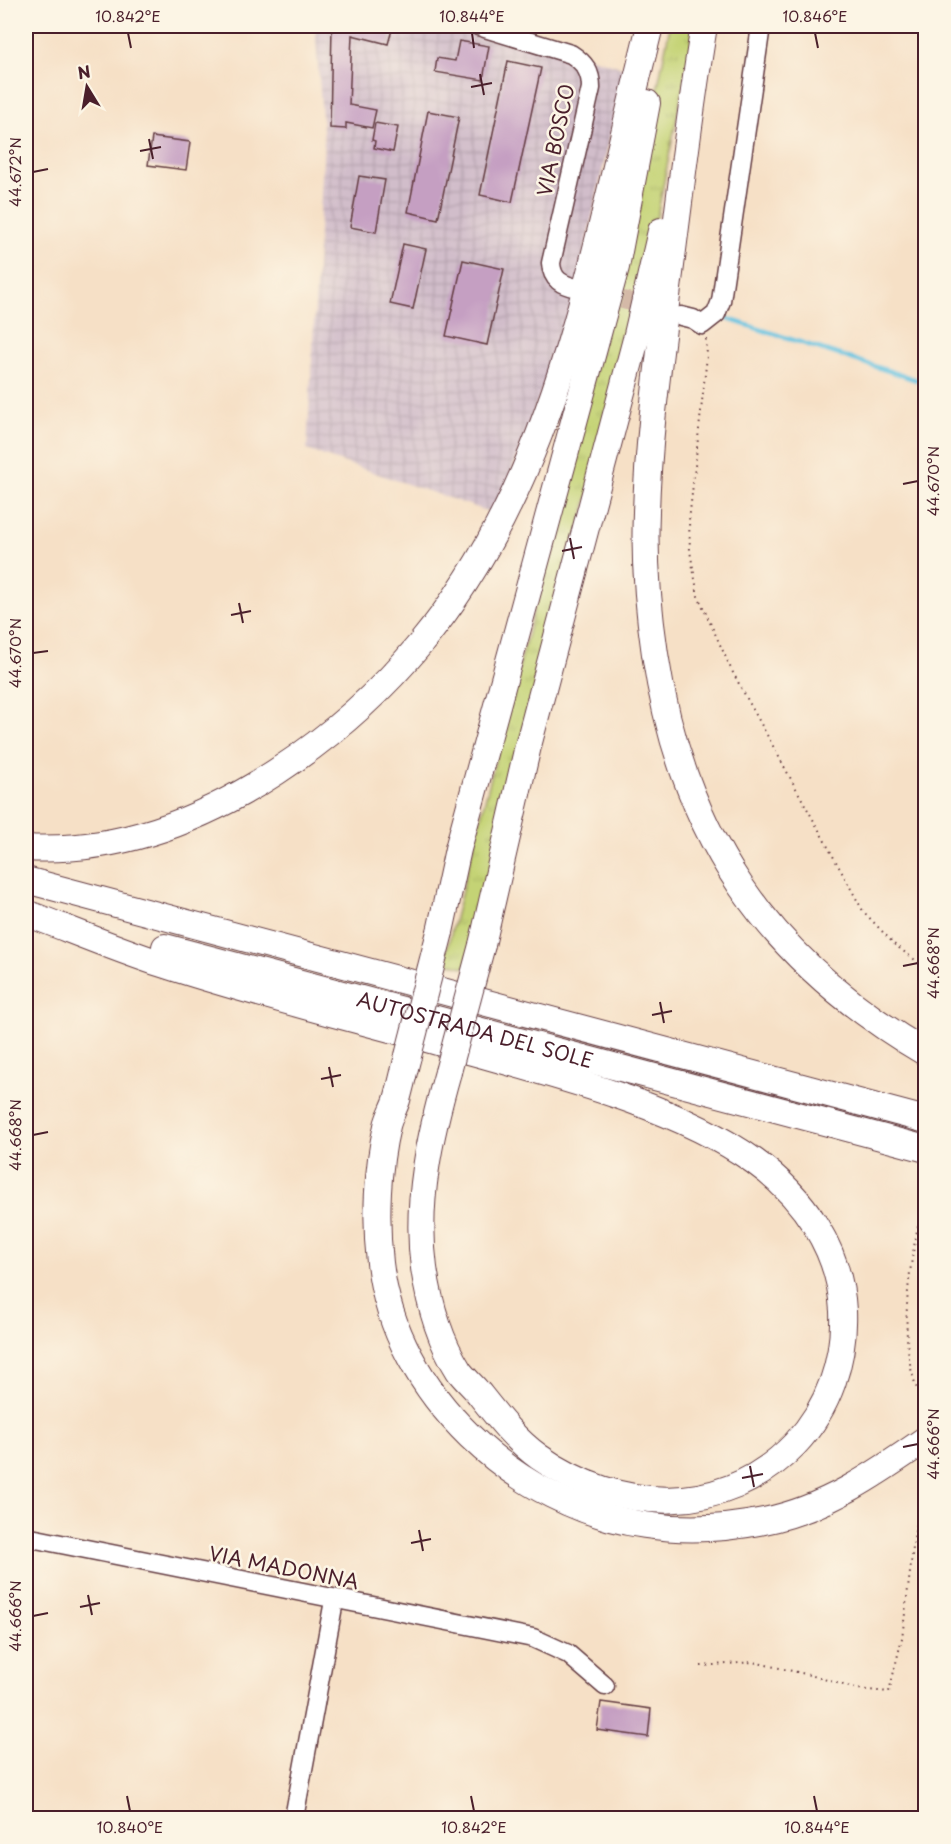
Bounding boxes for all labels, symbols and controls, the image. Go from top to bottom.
text: 10.842°E [95,4,161,27]
text: 10.844°E [439,4,505,27]
text: 10.846°E [782,4,848,27]
north arrow [57,57,117,117]
text: N [75,58,92,84]
street label: VIA BOSCO [528,81,582,199]
text: 44.672°N [3,137,26,207]
text: 44.670°N [921,446,944,516]
text: 44.670°N [3,618,26,688]
text: 44.668°N [921,927,944,999]
street label: AUTOSTRADA DEL SOLE [354,984,597,1075]
text: 44.668°N [3,1099,26,1171]
text: 44.666°N [921,1408,944,1480]
street label: VIA MADONNA [206,1538,362,1596]
text: 44.666°N [3,1580,26,1652]
text: 10.840°E [97,1815,163,1838]
text: 10.842°E [441,1815,507,1838]
text: 10.844°E [784,1815,850,1838]

